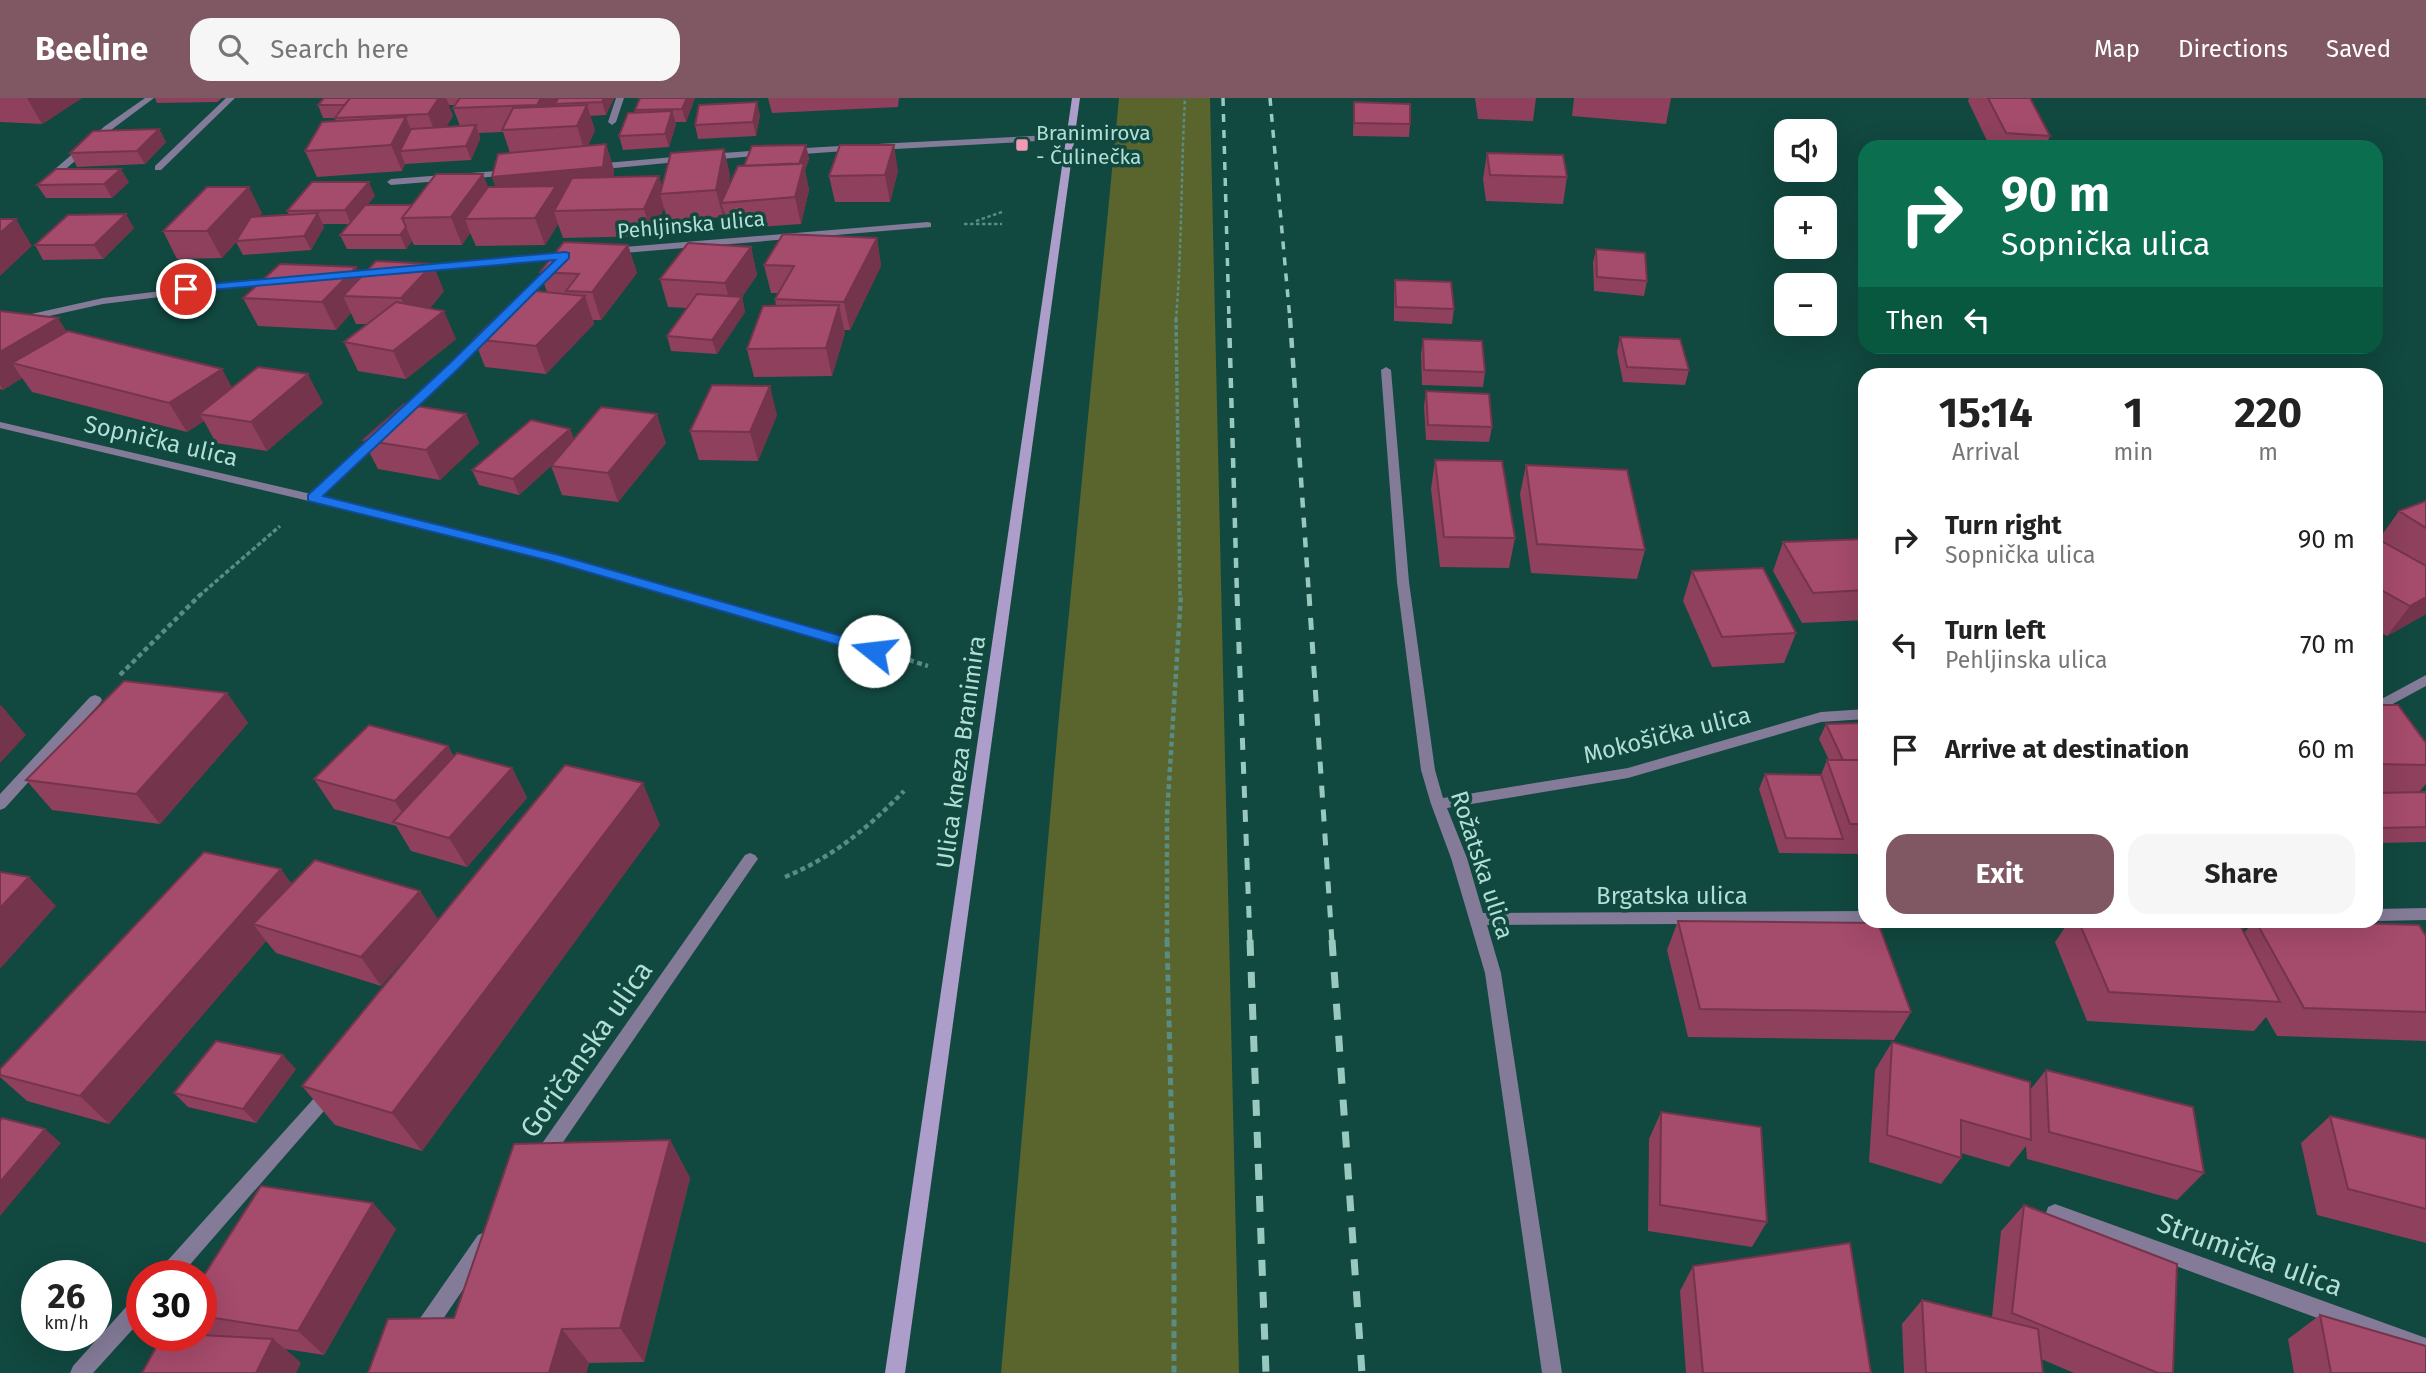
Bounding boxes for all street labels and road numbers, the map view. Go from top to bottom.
street label: Pehljinska ulica [616,206,766,244]
street label: Sopnička ulica [81,410,241,472]
street label: Ulica kneza Branimira [931,634,991,870]
street label: Mokošička ulica [1580,701,1754,769]
street label: Rožatska ulica [1445,787,1519,943]
street label: Brgatska ulica [1596,882,1748,910]
street label: Goričanska ulica [513,955,660,1144]
street label: Strumička ulica [2153,1206,2347,1303]

